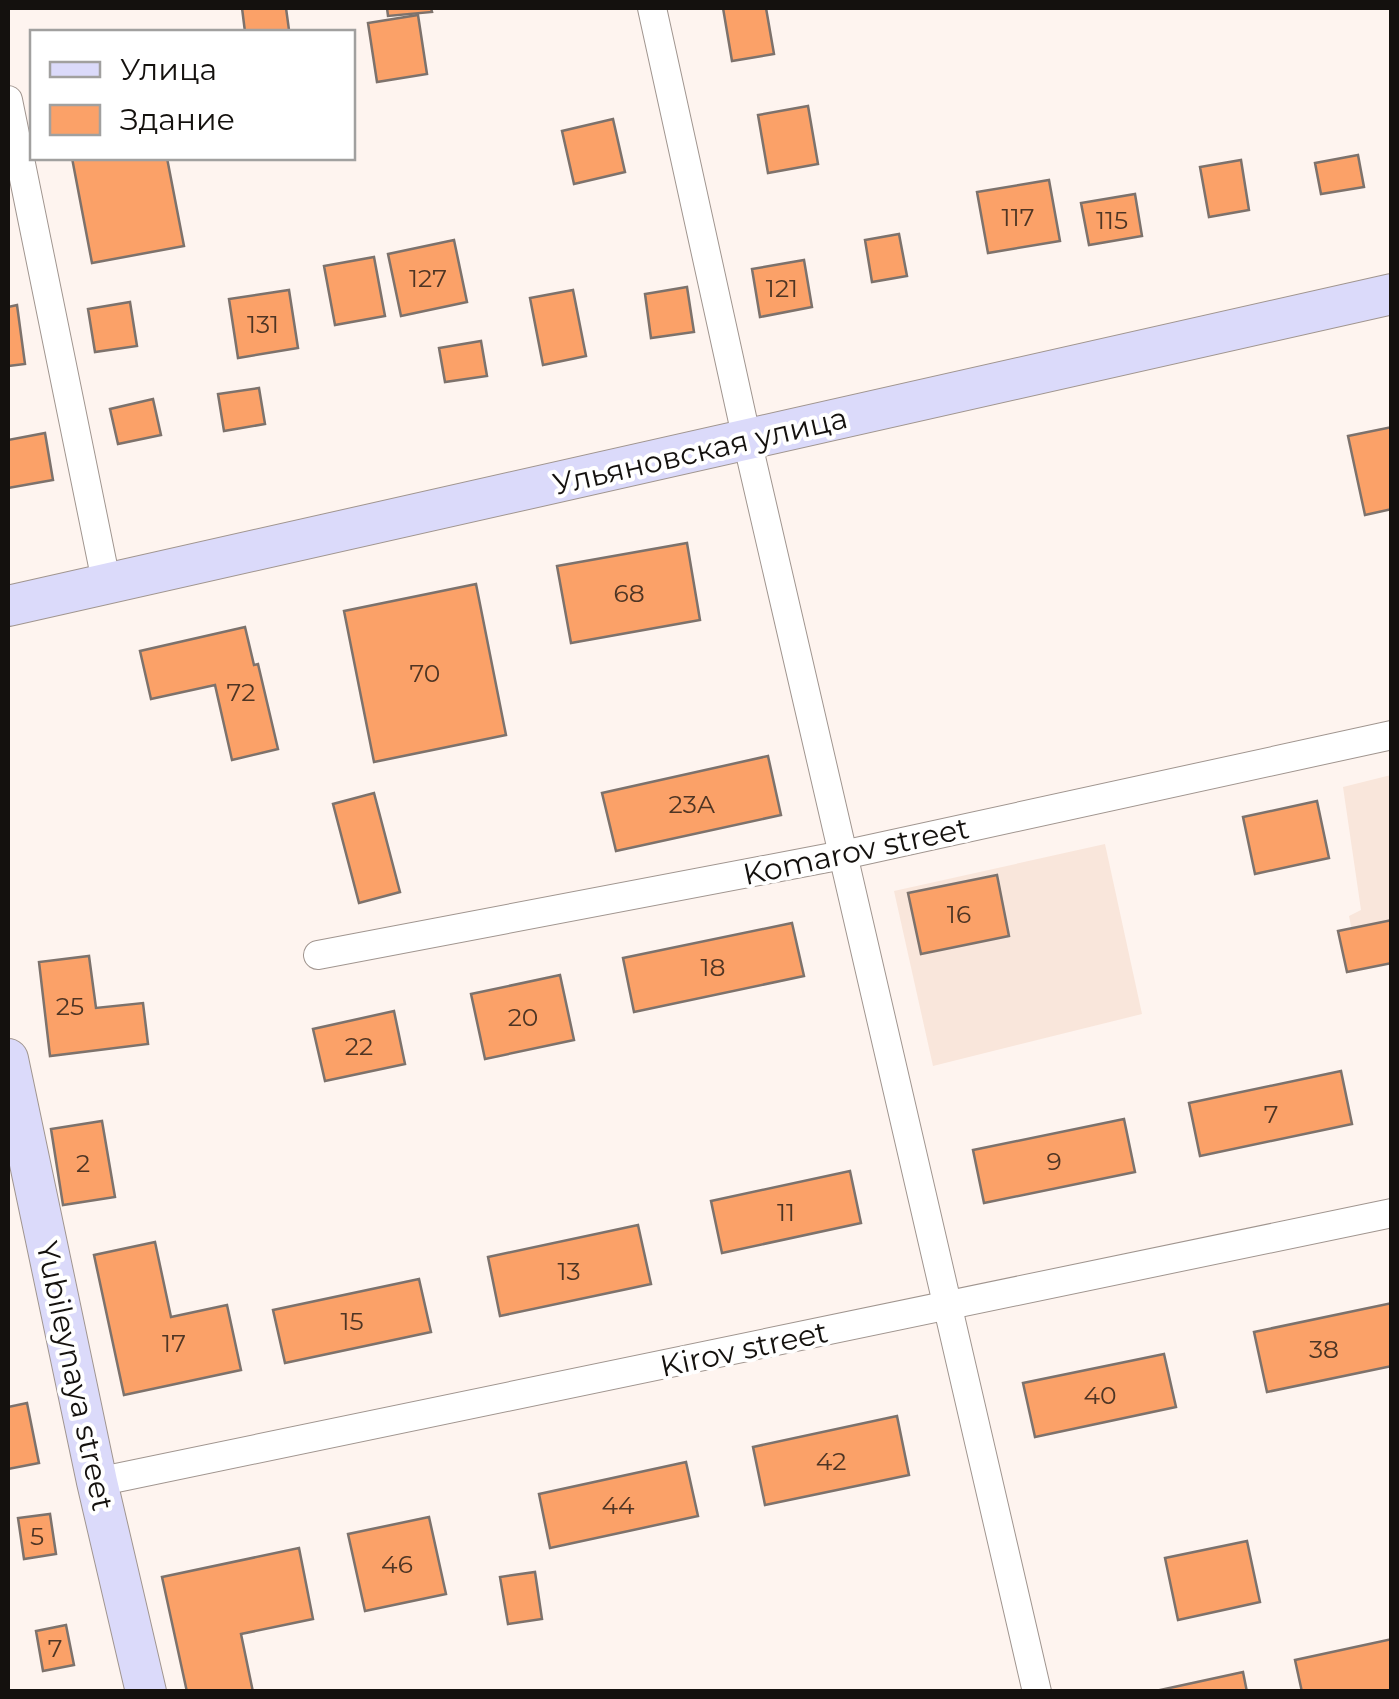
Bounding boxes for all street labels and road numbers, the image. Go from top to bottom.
street label: Ульяновская улица [549,399,851,503]
street label: Komarov street [740,809,972,893]
street label: Yubileynaya street [28,1238,122,1514]
street label: Kirov street [657,1313,831,1385]

